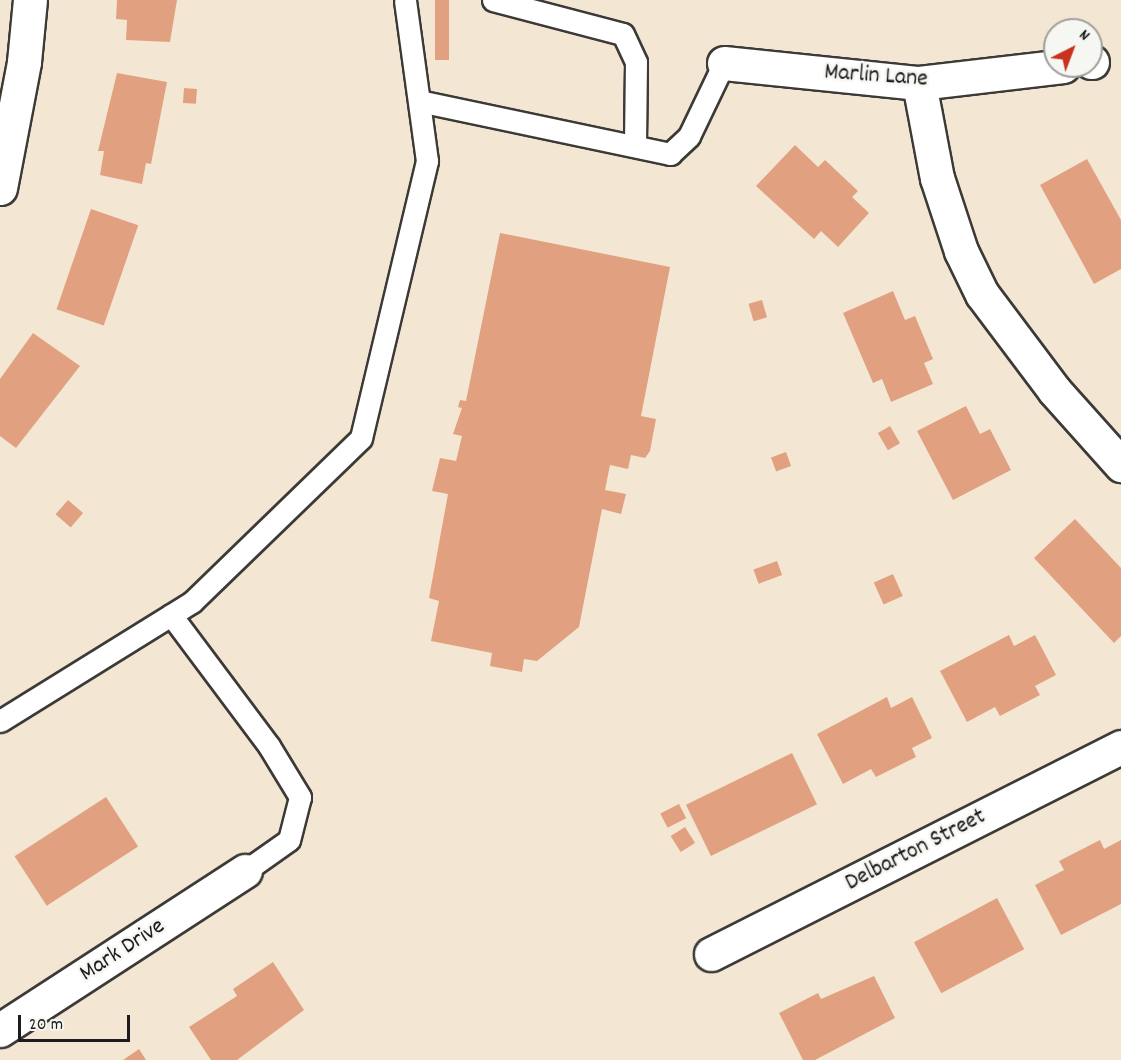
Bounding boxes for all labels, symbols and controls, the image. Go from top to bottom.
north arrow [1043,18,1103,78]
text: N [1073,25,1095,47]
street label: Marlin Lane [823,59,929,95]
street label: Delbarton Street [841,803,991,899]
street label: Mark Drive [75,913,171,989]
scale bar [21,1003,134,1041]
text: 20 m [29,1013,63,1038]

